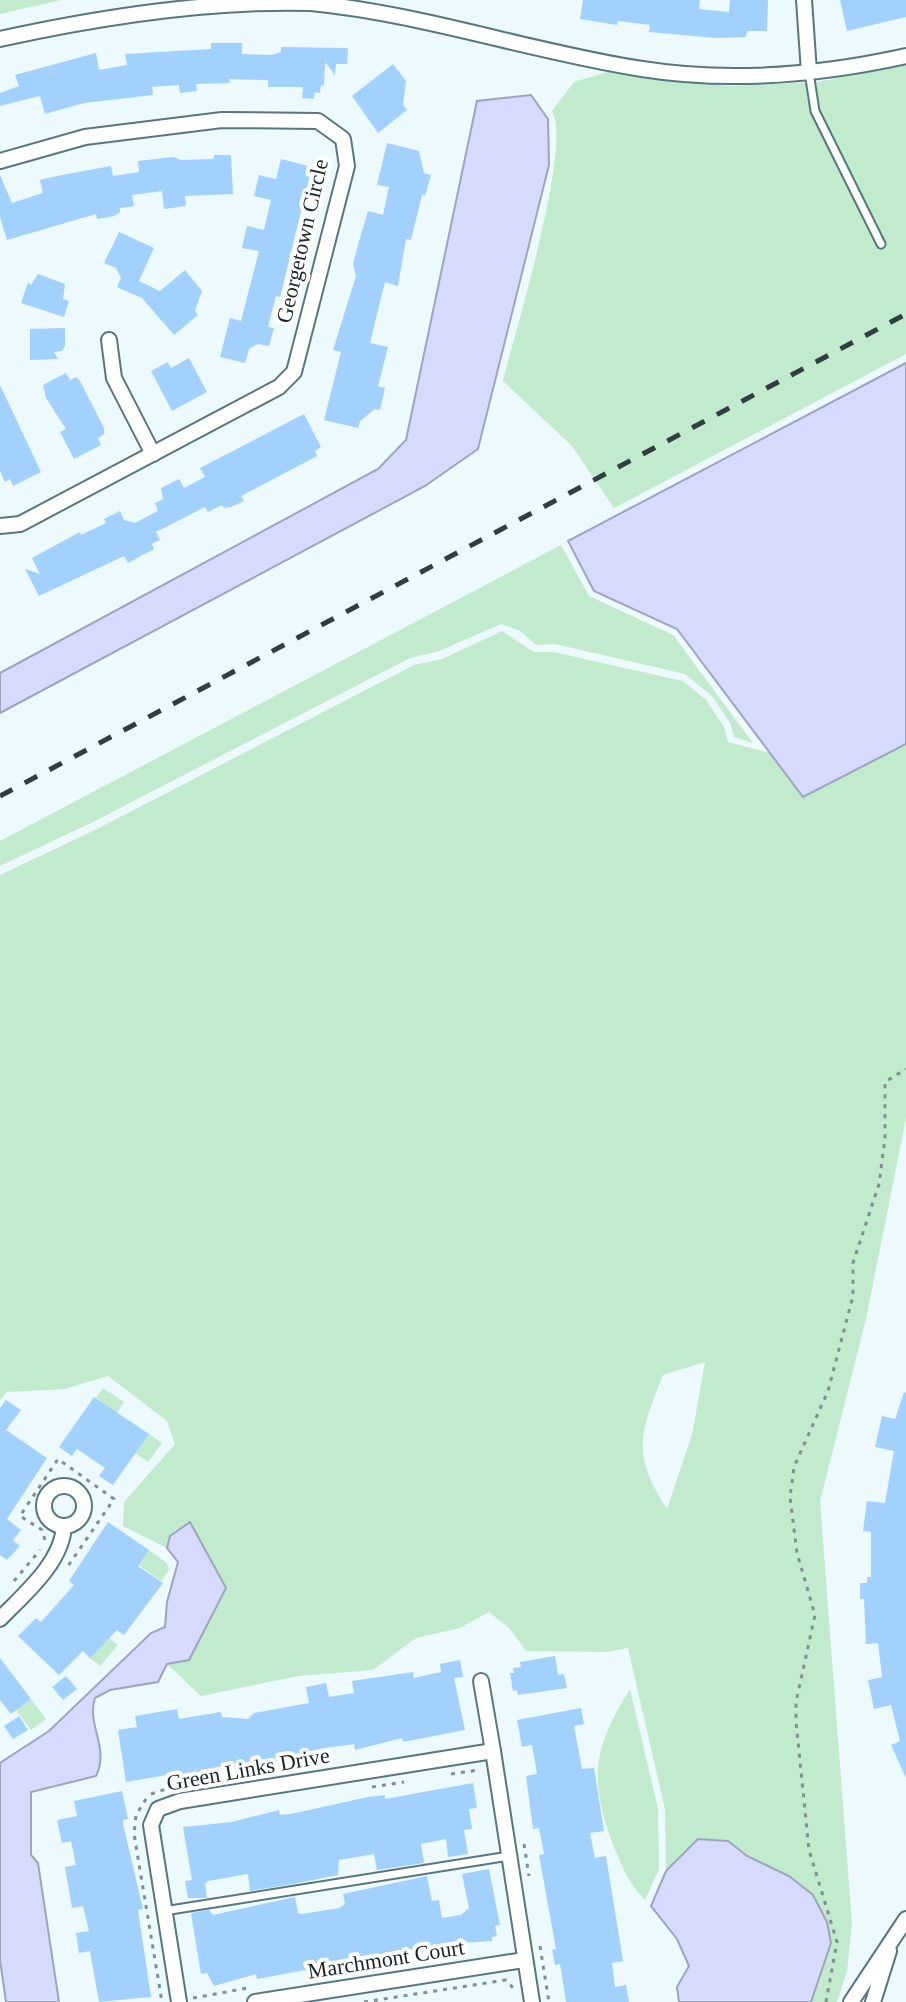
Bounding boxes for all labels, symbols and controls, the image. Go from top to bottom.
street label: Georgetown Circle [271,157,333,325]
street label: Green Links Drive [165,1742,331,1796]
street label: Marchmont Court [306,1934,466,1984]

